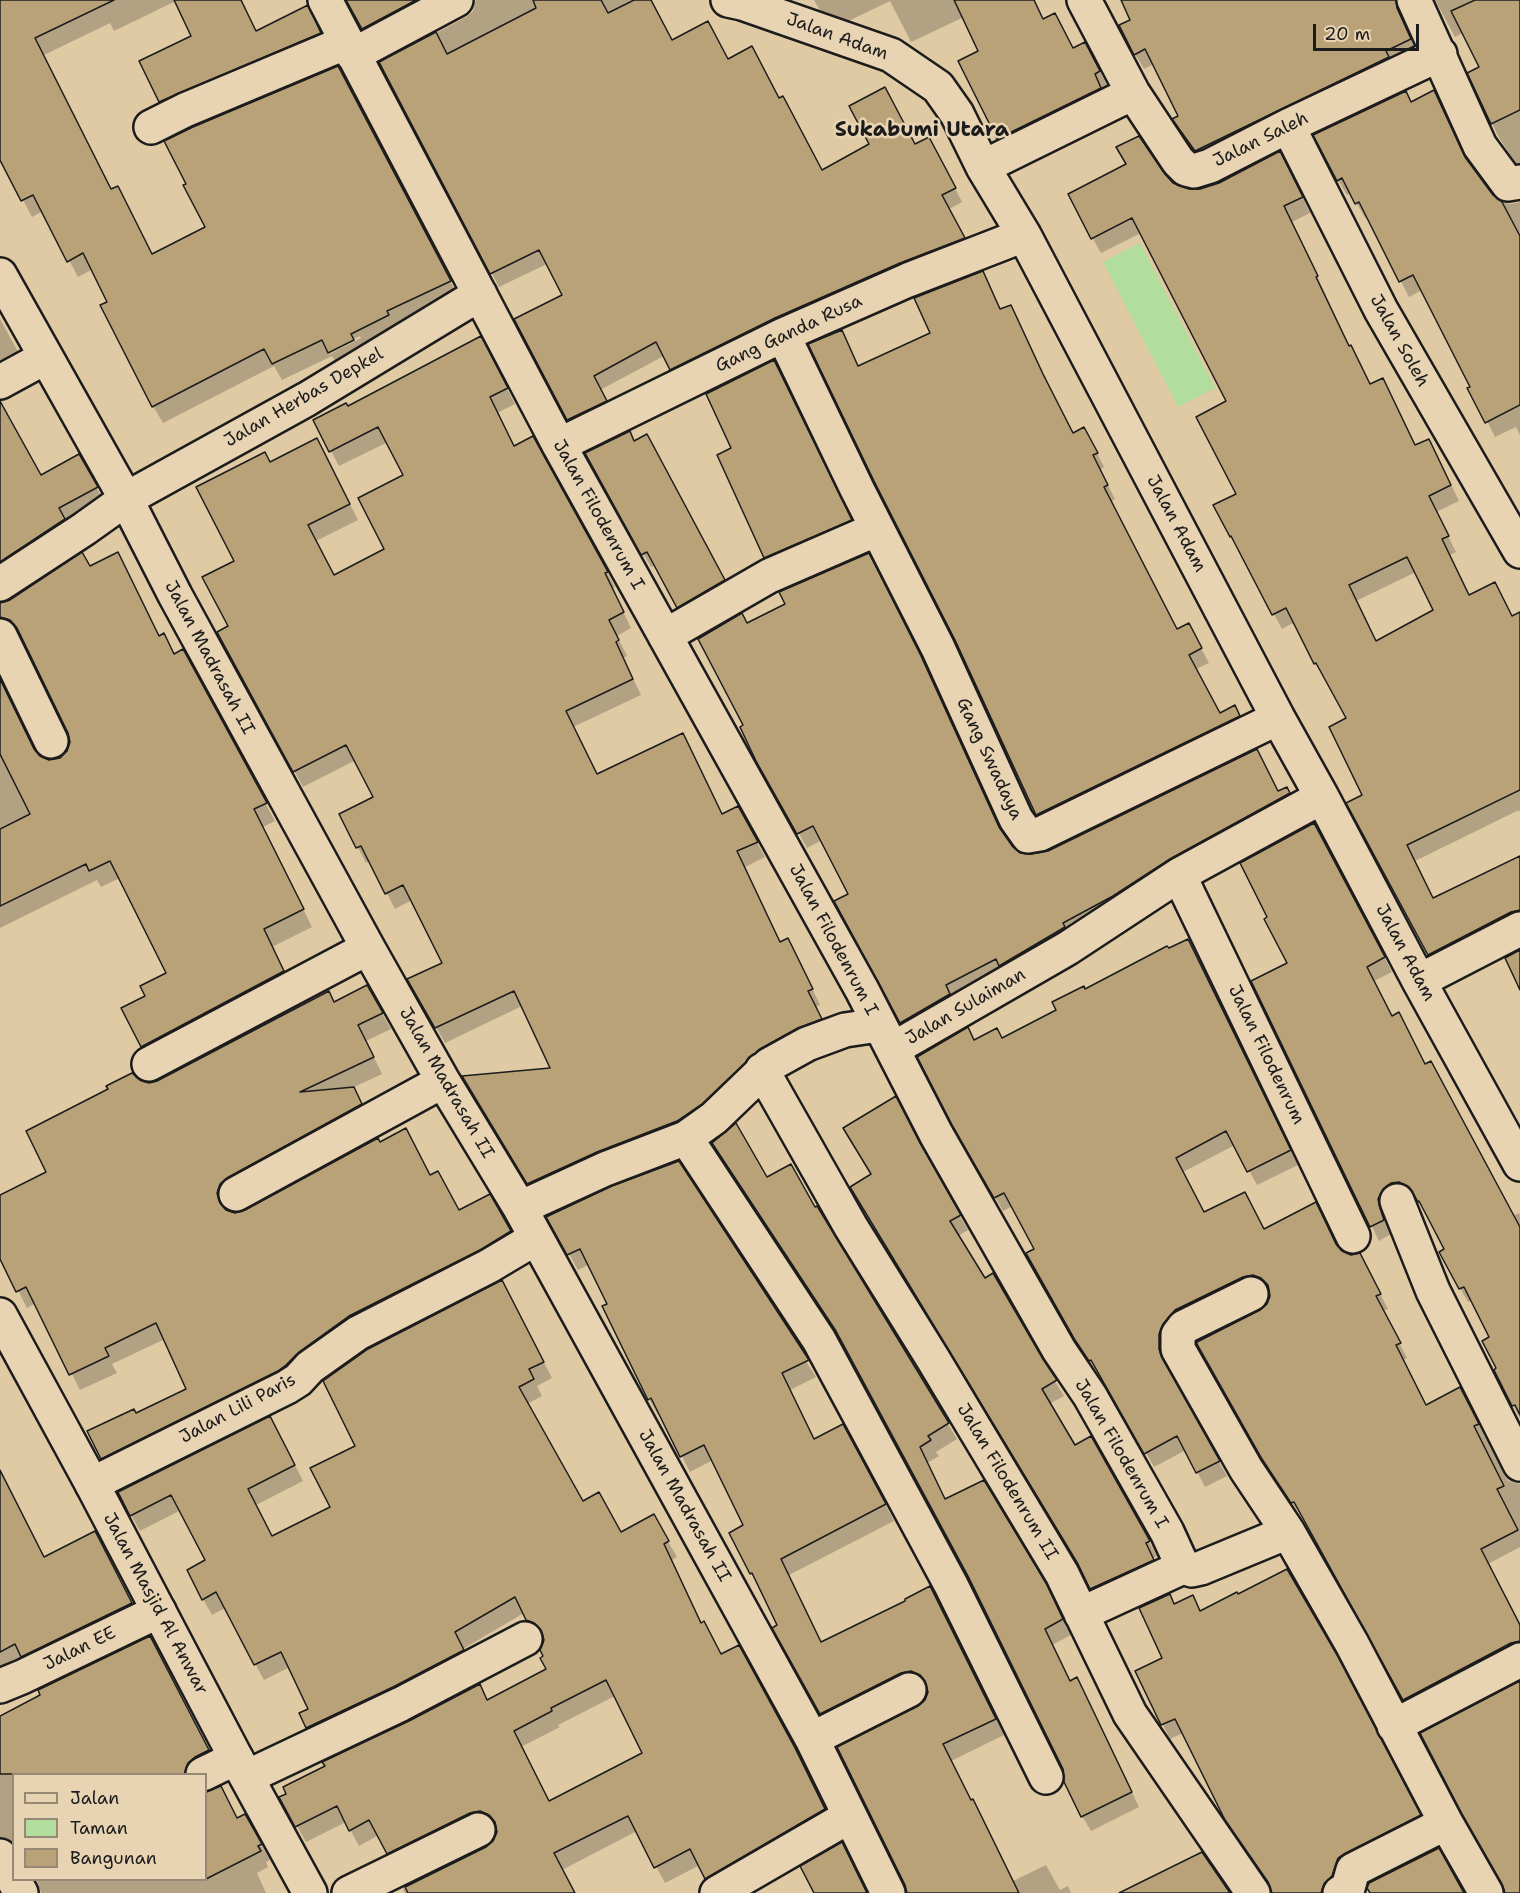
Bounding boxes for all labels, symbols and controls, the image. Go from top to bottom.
street label: Jalan Adam [783,9,891,65]
scale bar [1316,12,1422,50]
text: 20 m [1324,22,1370,46]
street label: Jalan Saleh [1210,108,1312,172]
district label: Sukabumi Utara [835,118,1009,144]
street label: Gang Ganda Rusa [712,291,866,377]
street label: Jalan Soleh [1365,291,1433,391]
street label: Jalan Herbas Depkel [221,344,387,452]
street label: Jalan Filodenrum I [548,436,648,594]
street label: Jalan Adam [1141,472,1211,576]
street label: Jalan Madrasah II [159,578,259,738]
street label: Gang Swadaya [951,695,1027,823]
street label: Jalan Filodenrum I [784,861,882,1019]
street label: Jalan Adam [1370,901,1440,1005]
street label: Jalan Sulaiman [902,964,1030,1050]
street label: Jalan Filodenrum [1223,982,1309,1128]
street label: Jalan Madrasah II [394,1004,498,1162]
street label: Jalan Lili Paris [176,1369,300,1449]
street label: Jalan Filodenrum I [1070,1376,1172,1532]
street label: Jalan Filodenrum II [952,1400,1062,1564]
street label: Jalan Madrasah II [633,1426,735,1586]
street label: Jalan Masjid Al Anwar [98,1509,212,1699]
street label: Jalan EE [40,1622,120,1676]
legend [12,1773,207,1881]
text: Jalan [70,1786,119,1810]
text: Taman [70,1816,128,1840]
text: Bangunan [70,1846,157,1870]

